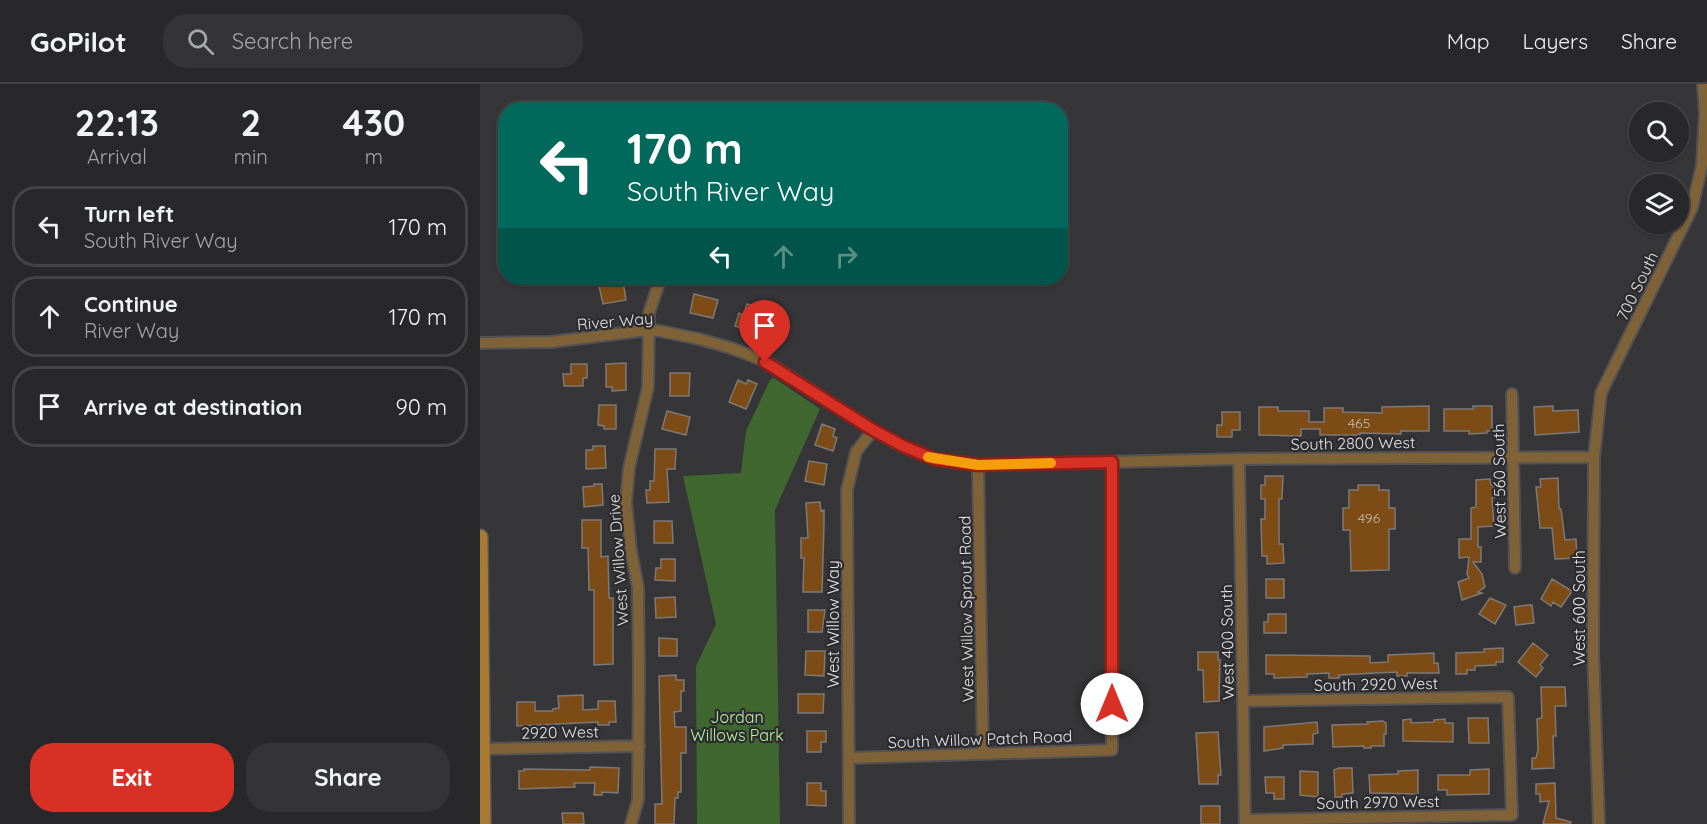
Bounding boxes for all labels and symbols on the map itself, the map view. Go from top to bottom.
street label: 700 South [1612,248,1662,324]
pin [739,300,790,362]
street label: River Way [576,308,654,334]
house number: 465 [1348,414,1370,432]
street label: West 560 South [1488,423,1510,539]
street label: South 2800 West [1290,432,1416,454]
street label: West Willow Drive [603,493,633,627]
house number: 496 [1358,509,1381,527]
street label: West Willow Sprout Road [954,516,978,702]
street label: West 600 South [1569,550,1589,666]
street label: West Willow Way [823,560,843,688]
street label: West 400 South [1216,584,1238,700]
position arrow [1080,672,1144,736]
street label: South 2920 West [1314,673,1438,695]
park label: Jordan Willows Park [690,707,784,745]
street label: 2920 West [521,721,599,743]
street label: South Willow Patch Road [887,726,1073,752]
street label: South 2970 West [1316,791,1440,813]

